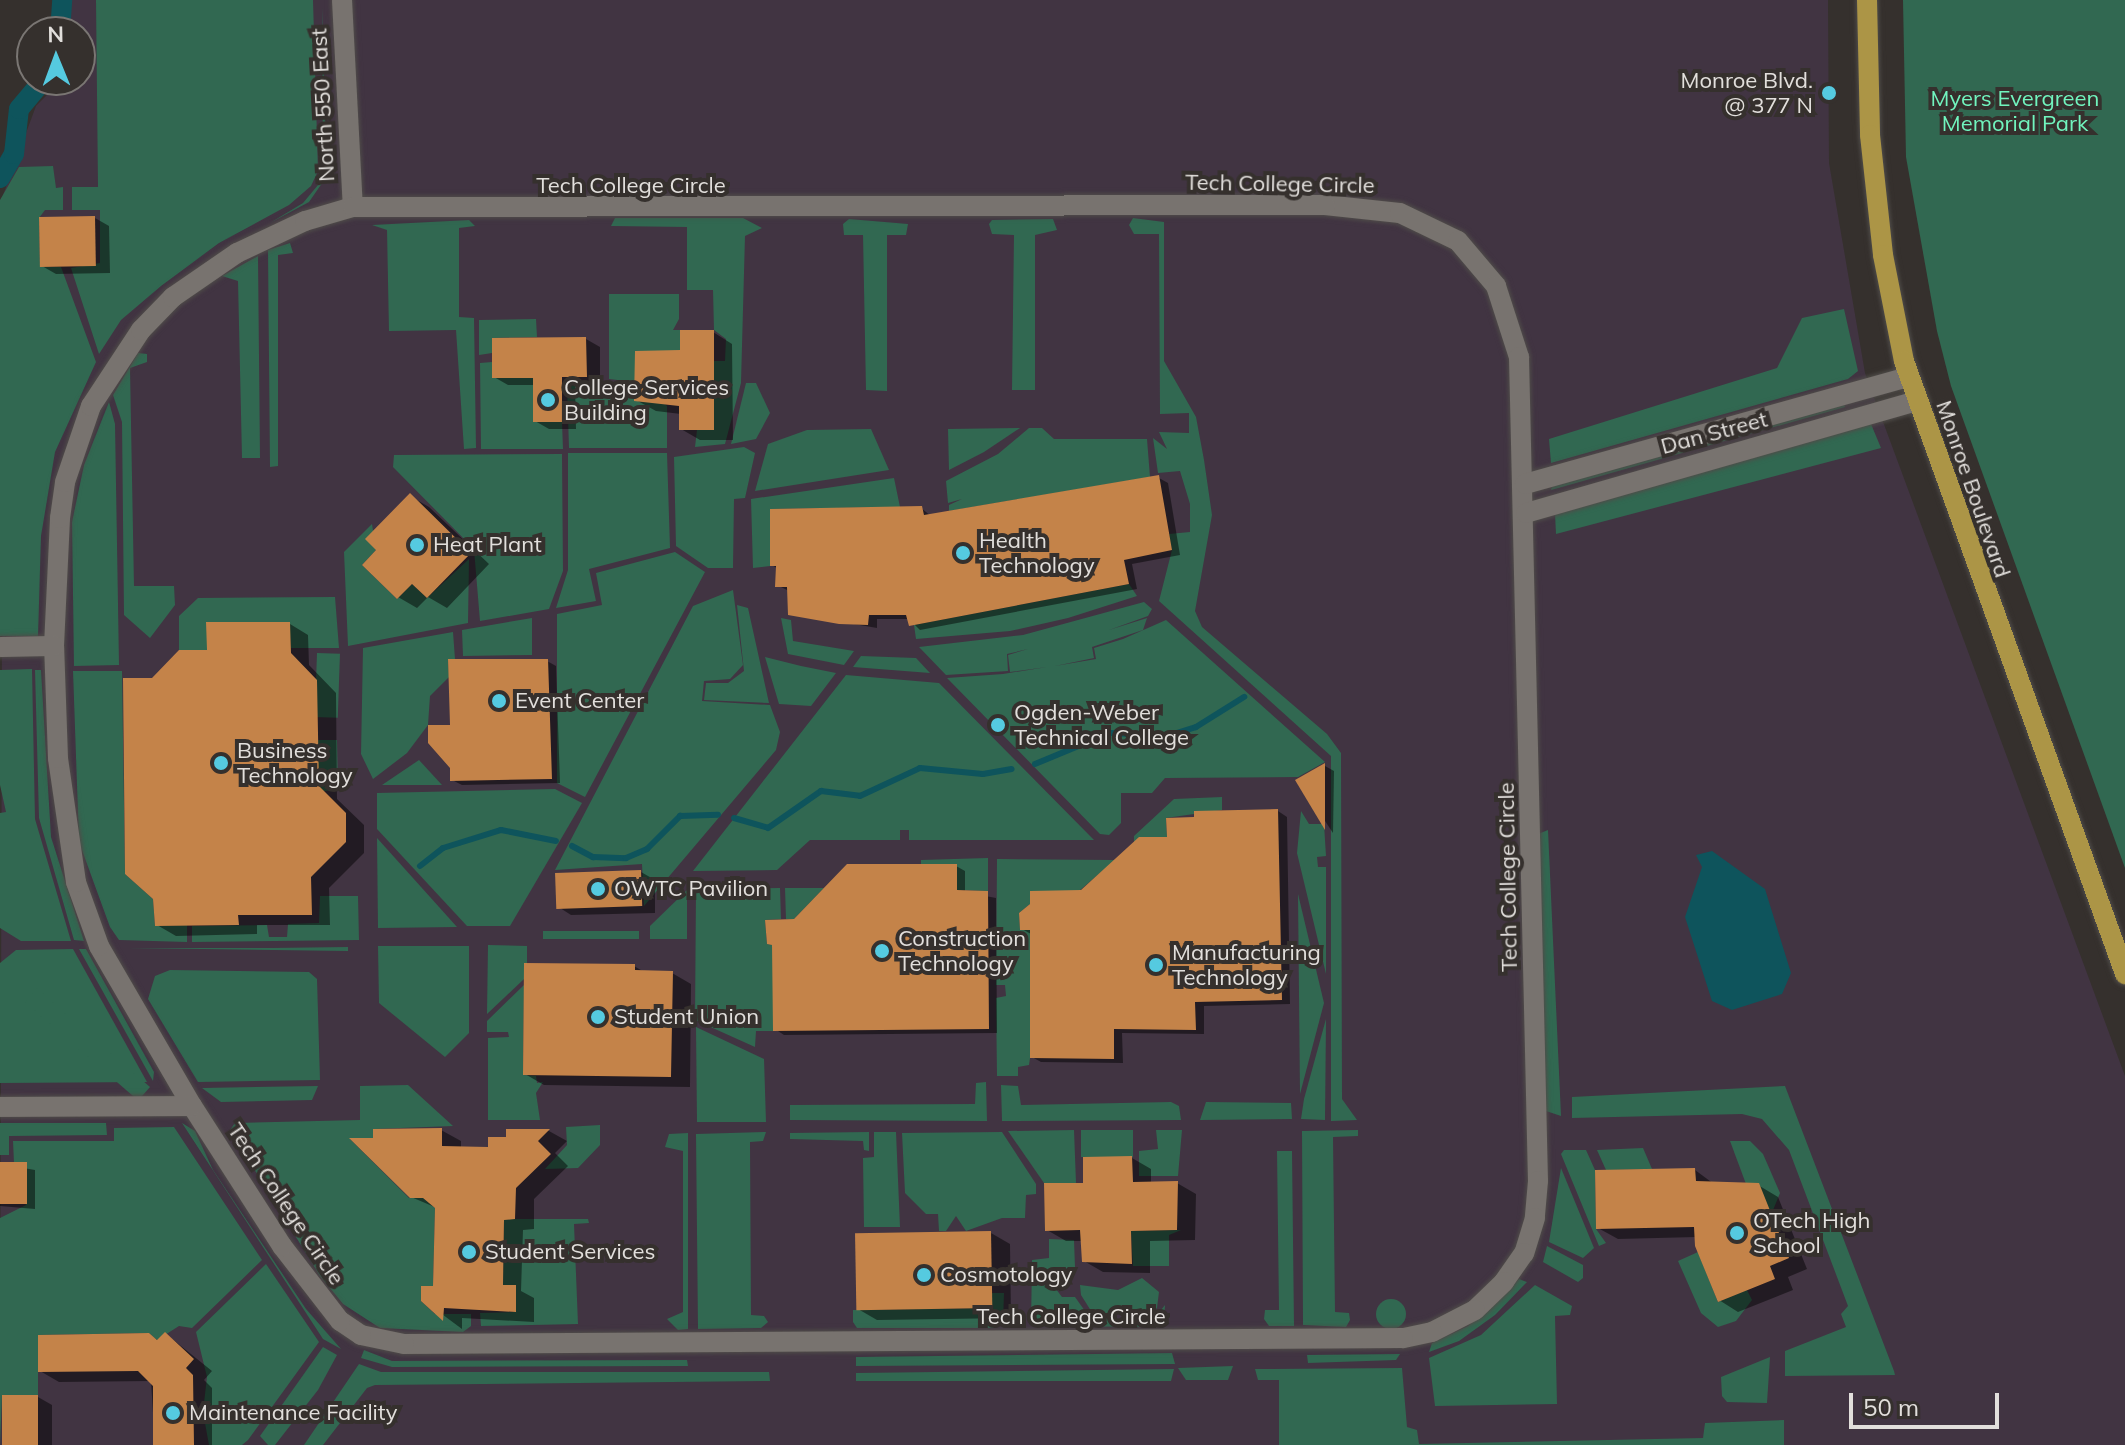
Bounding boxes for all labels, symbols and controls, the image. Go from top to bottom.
north arrow [16,16,96,96]
text: N [47,20,64,48]
street label: North 550 East [306,28,340,182]
place label: Monroe Blvd. @ 377 N [1681,67,1813,118]
marker: Monroe Blvd. @ 377 N [1820,84,1838,102]
park label: Myers Evergreen Memorial Park [1931,85,2099,136]
street label: Tech College Circle [1185,169,1375,199]
street label: Tech College Circle [536,173,726,199]
place label: College Services Building [564,374,729,426]
marker: College Services Building [539,391,557,409]
street label: Monroe Boulevard [1930,397,2016,581]
street label: Dan Street [1658,406,1770,460]
place label: Health Technology [979,527,1095,578]
place label: Heat Plant [433,532,542,558]
marker: Heat Plant [408,536,426,554]
marker: Health Technology [954,544,972,562]
place label: Event Center [515,688,644,714]
marker: Event Center [490,692,508,710]
place label: Ogden-Weber Technical College [1014,699,1189,750]
marker: Ogden-Weber Technical College [989,716,1007,734]
place label: Business Technology [237,737,353,788]
marker: Business Technology [212,754,230,772]
street label: Tech College Circle [1493,782,1523,972]
place label: OWTC Pavilion [614,876,768,902]
marker: OWTC Pavilion [589,880,607,898]
place label: Construction Technology [898,925,1026,976]
place label: Manufacturing Technology [1172,939,1321,990]
marker: Construction Technology [873,942,891,960]
marker: Manufacturing Technology [1147,956,1165,974]
place label: Student Union [614,1004,759,1030]
marker: Student Union [589,1008,607,1026]
street label: Tech College Circle [222,1118,350,1290]
place label: OTech High School [1753,1207,1870,1258]
marker: OTech High School [1728,1224,1746,1242]
place label: Student Services [485,1239,655,1265]
marker: Student Services [460,1243,478,1261]
place label: Cosmotology [940,1262,1072,1288]
marker: Cosmotology [915,1266,933,1284]
street label: Tech College Circle [976,1304,1166,1330]
scale bar [1853,1377,2003,1427]
text: 50 m [1863,1392,1919,1422]
place label: Maintenance Facility [189,1400,397,1426]
marker: Maintenance Facility [164,1404,182,1422]

